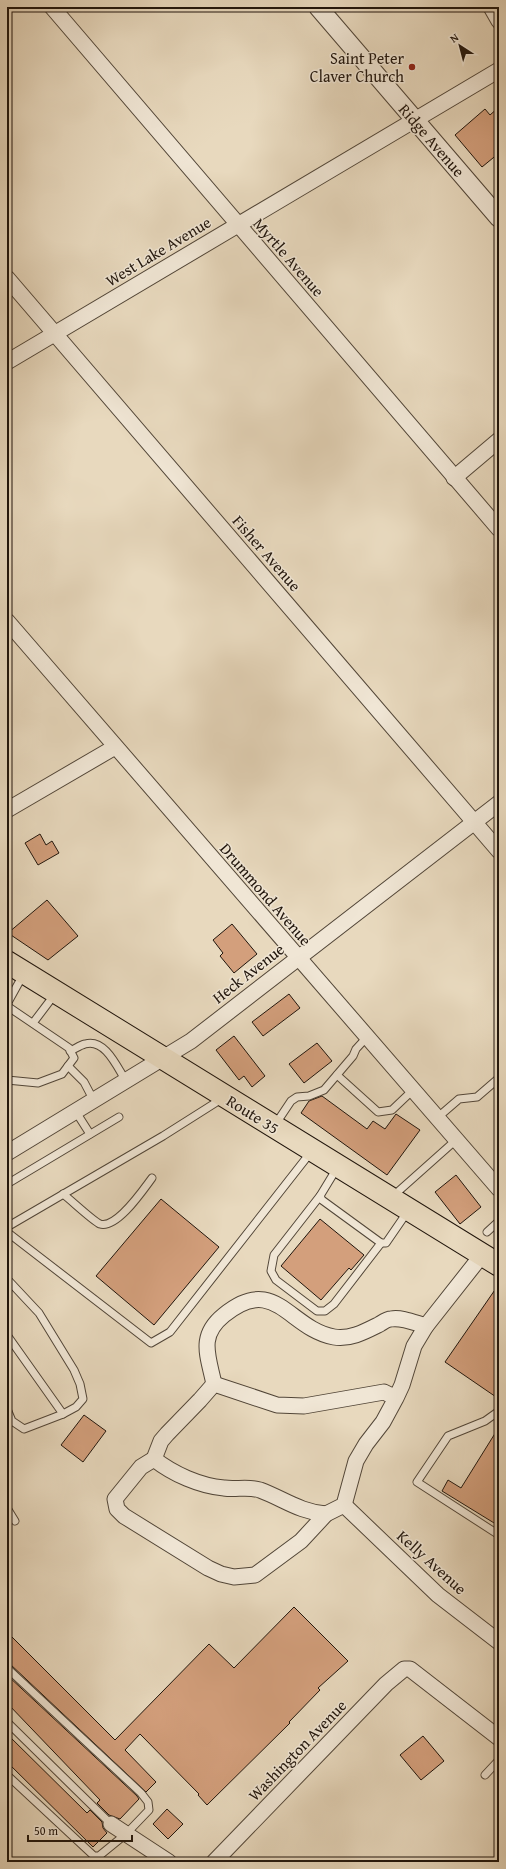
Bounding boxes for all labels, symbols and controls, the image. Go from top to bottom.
north arrow [440,26,480,66]
text: N [446,29,462,47]
place label: Saint Peter Claver Church [310,46,404,88]
marker: Saint Peter Claver Church [407,62,417,72]
street label: Ridge Avenue [393,98,471,182]
street label: West Lake Avenue [101,210,215,292]
street label: Myrtle Avenue [248,212,330,302]
street label: Fisher Avenue [227,509,307,597]
street label: Drummond Avenue [214,837,318,951]
street label: Heck Avenue [207,937,289,1009]
street label: Route 35 [222,1088,284,1140]
street label: Kelly Avenue [392,1524,472,1600]
street label: Washington Avenue [242,1694,352,1806]
scale bar [28,1817,132,1843]
text: 50 m [34,1822,58,1839]

